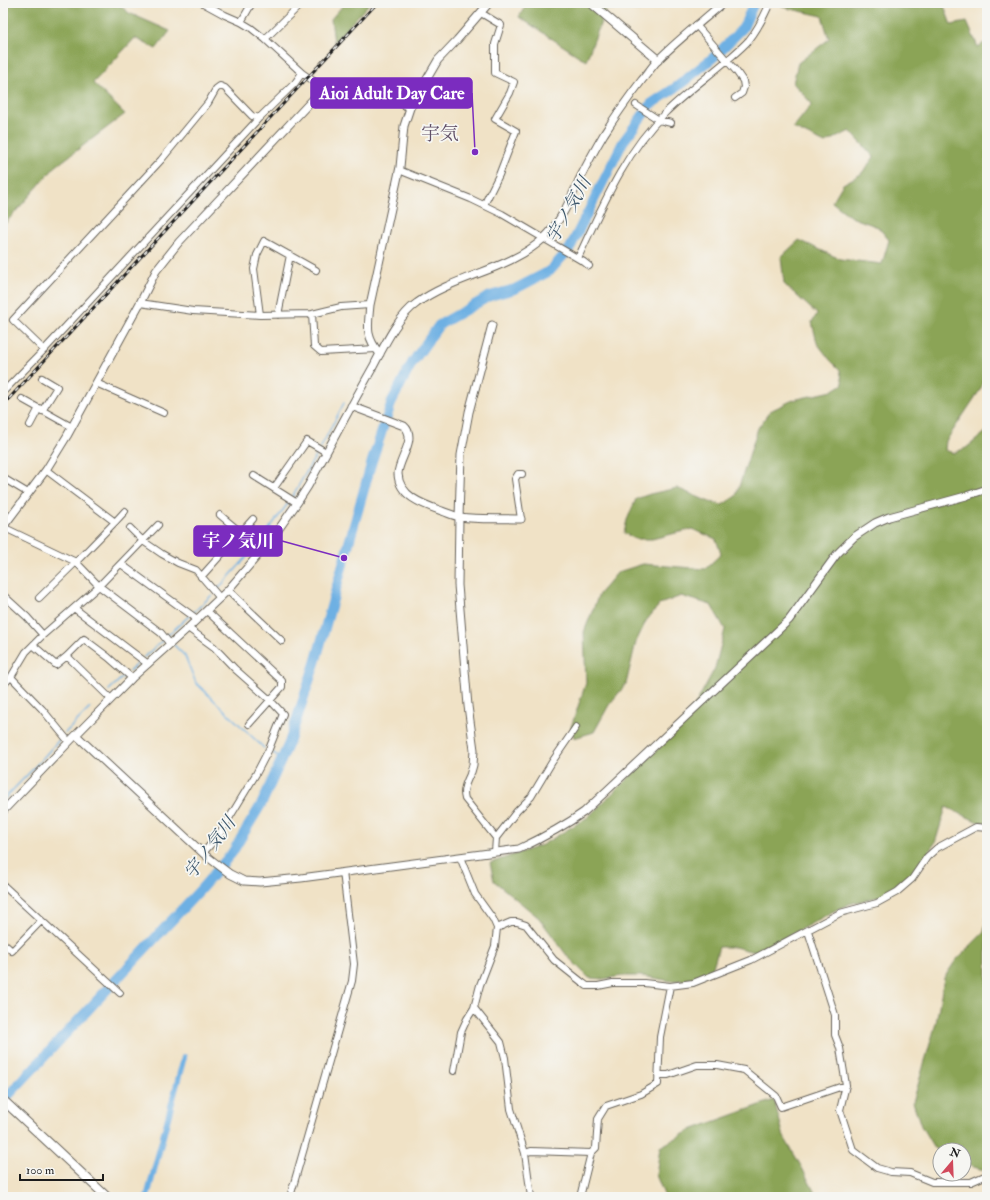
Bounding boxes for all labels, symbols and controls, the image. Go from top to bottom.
callout: Aioi Adult Day Care [311,78,472,108]
text: Aioi Adult Day Care [318,82,465,105]
district label: 宇気 [421,122,459,146]
water label: 宇ノ気川 [541,171,597,247]
callout: 宇ノ気川 [194,526,282,556]
text: 宇ノ気川 [202,530,274,553]
water label: 宇ノ気川 [179,811,242,884]
north arrow [932,1142,972,1182]
text: N [947,1145,963,1161]
scale bar [20,1156,103,1182]
text: 100 m [26,1163,55,1178]

